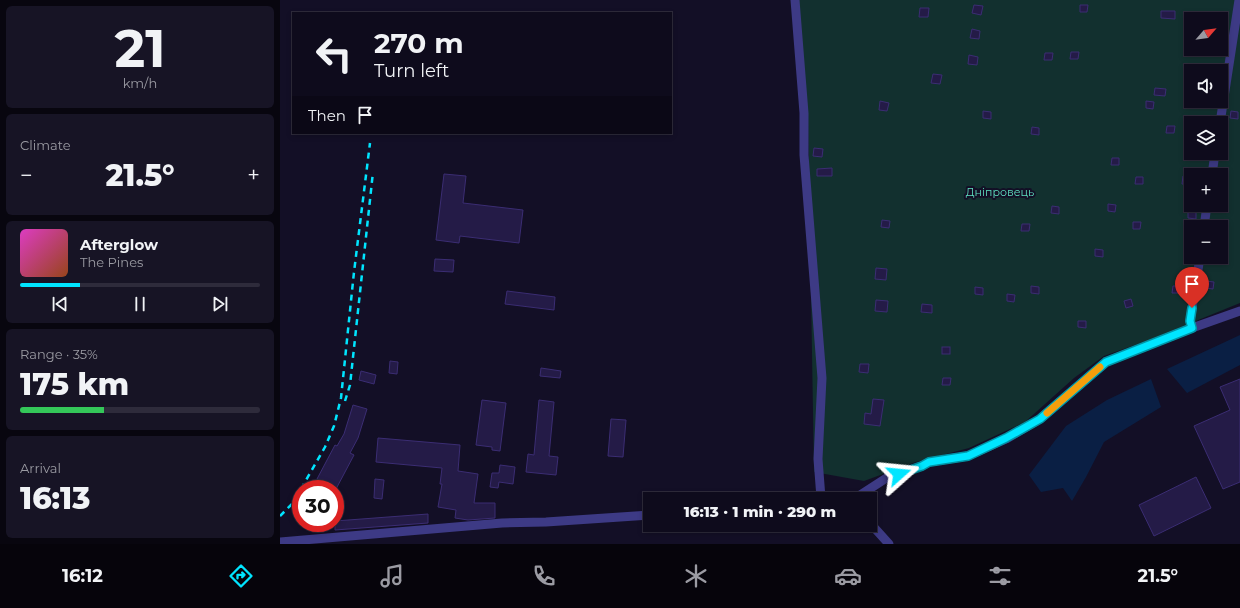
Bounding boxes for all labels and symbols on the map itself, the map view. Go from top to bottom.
north arrow [1184,12,1228,56]
park label: Дніпровець [966,185,1034,199]
pin [1175,267,1209,308]
position arrow [878,453,920,495]
speed limit sign: 30 [292,480,344,532]

